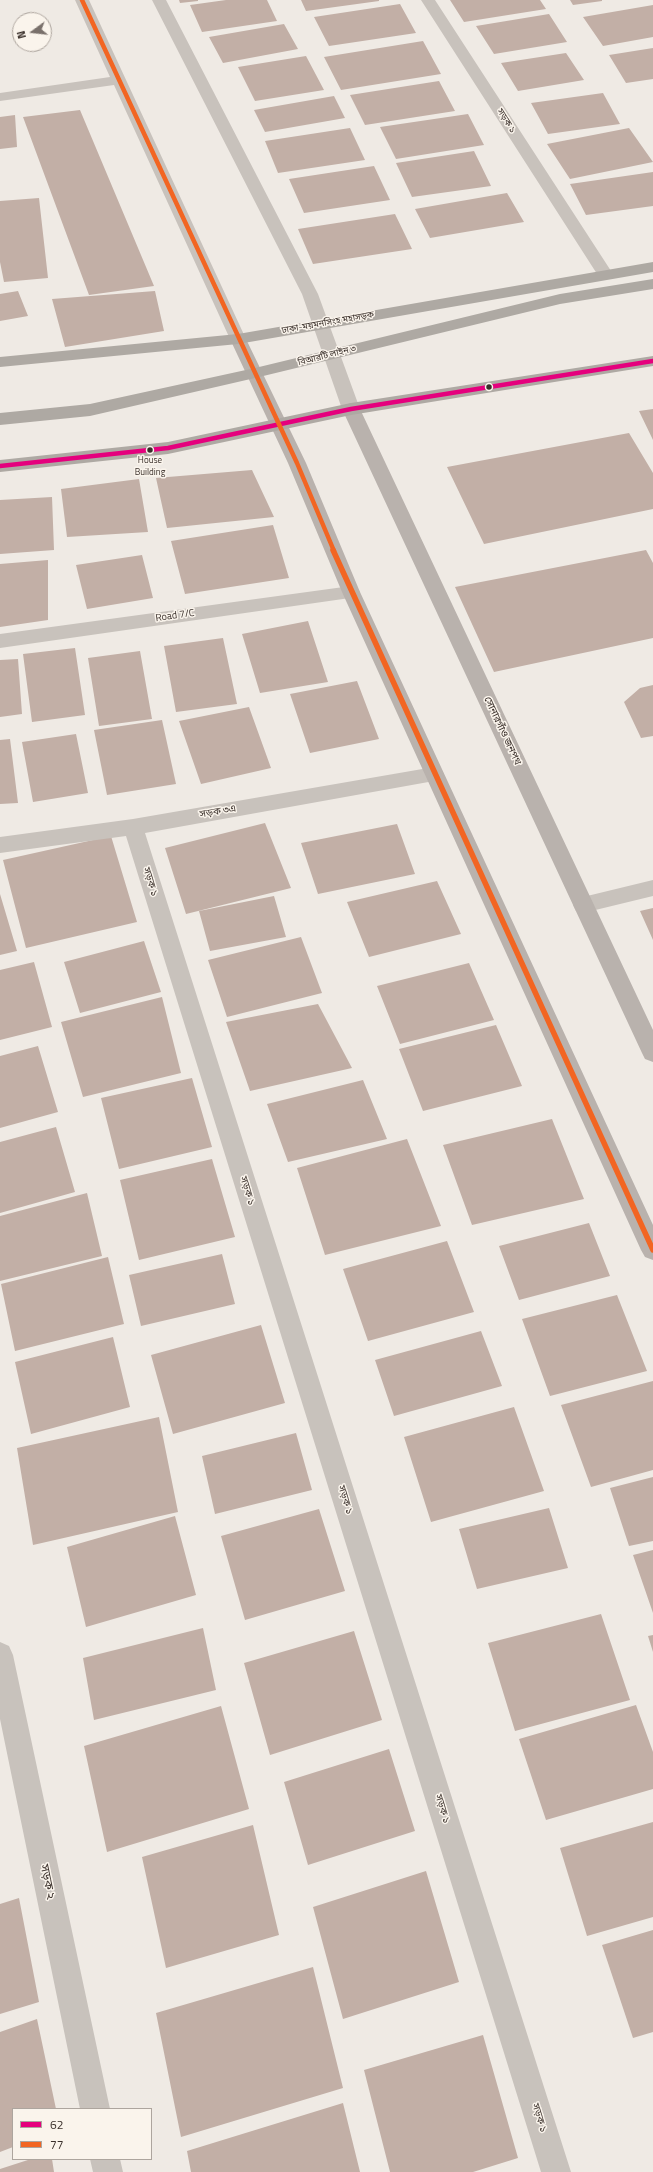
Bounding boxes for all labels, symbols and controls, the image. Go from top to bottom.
north arrow [12,12,52,52]
text: N [13,29,30,41]
street label: সড়ক ১ [494,107,518,135]
street label: ঢাকা-ময়মনসিংহ মহাসড়ক [281,310,375,336]
street label: বিআরটি লাইন ৩ [297,344,357,368]
unlabelled marker [484,382,494,392]
marker: House Building [145,445,155,455]
place label: House Building [135,456,165,477]
street label: Road 7/C [155,607,195,625]
street label: সোনারগাঁও জনপথ [481,695,523,767]
street label: সড়ক ৩এ [199,803,237,821]
street label: সড়ক ১ [140,866,160,898]
street label: সড়ক ১ [237,1175,257,1207]
street label: সড়ক ১ [335,1484,355,1516]
street label: সড়ক ১ [432,1793,452,1825]
street label: সড়ক ২ [36,1863,58,1901]
street label: সড়ক ১ [529,2102,549,2134]
legend [12,2108,152,2160]
text: 62 [50,2115,63,2134]
text: 77 [50,2135,63,2154]

